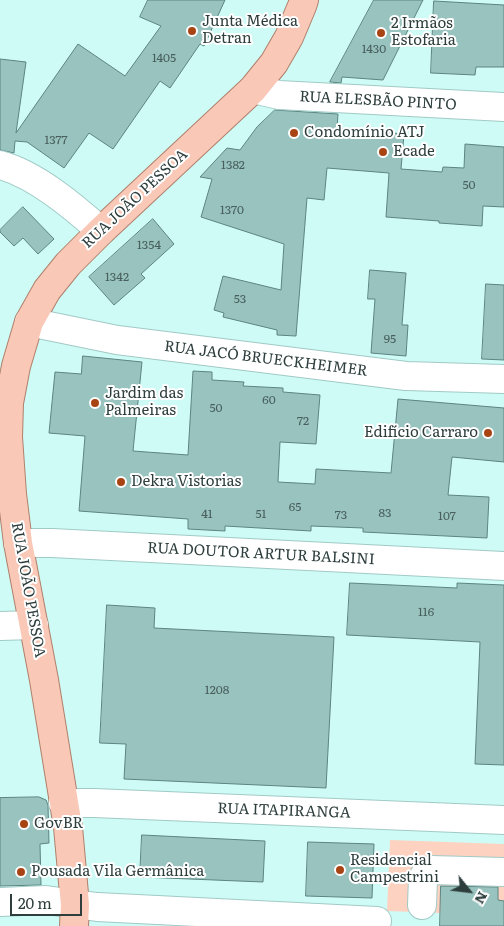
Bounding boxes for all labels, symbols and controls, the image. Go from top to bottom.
place label: Junta Médica Detran [202,13,298,48]
place label: 2 Irmãos Estofaria [391,15,456,50]
marker: Junta Médica Detran [186,25,198,37]
marker: 2 Irmãos Estofaria [375,27,387,39]
house number: 1430 [362,42,386,56]
house number: 1405 [152,51,176,65]
street label: RUA ELESBÃO PINTO [299,88,457,114]
place label: Condomínio ATJ [304,124,424,142]
marker: Condomínio ATJ [288,127,300,139]
house number: 1377 [44,133,68,147]
place label: Ecade [393,143,435,161]
street label: RUA JOÃO PESSOA [79,146,191,252]
marker: Ecade [377,146,389,158]
house number: 1382 [221,158,245,172]
house number: 50 [462,178,476,192]
house number: 1370 [220,203,244,217]
house number: 1354 [137,238,161,252]
house number: 1342 [105,270,129,284]
house number: 53 [234,292,246,306]
house number: 95 [384,332,396,346]
street label: RUA JACÓ BRUECKHEIMER [163,338,369,380]
place label: Jardim das Palmeiras [105,385,183,420]
house number: 60 [262,393,276,407]
marker: Jardim das Palmeiras [89,397,101,409]
house number: 50 [209,401,223,415]
house number: 72 [297,414,309,428]
place label: Edifício Carraro [364,424,478,442]
marker: Edifício Carraro [482,427,494,439]
place label: Dekra Vistorias [131,473,241,491]
marker: Dekra Vistorias [115,476,127,488]
house number: 65 [289,500,301,514]
house number: 83 [378,506,392,520]
house number: 41 [201,507,213,521]
house number: 51 [256,507,266,521]
house number: 73 [335,508,347,522]
house number: 107 [438,509,456,523]
street label: RUA JOÃO PESSOA [7,521,49,659]
street label: RUA DOUTOR ARTUR BALSINI [147,539,375,569]
house number: 116 [418,605,434,619]
house number: 1208 [205,683,229,697]
street label: RUA ITAPIRANGA [217,800,351,822]
place label: GovBR [34,815,83,833]
marker: GovBR [18,818,30,830]
place label: Residencial Campestrini [350,852,439,887]
place label: Pousada Vila Germânica [31,863,204,881]
marker: Residencial Campestrini [334,864,346,876]
marker: Pousada Vila Germânica [15,866,27,878]
north arrow [444,866,494,916]
scale bar [12,884,85,916]
text: N [471,888,494,908]
text: 20 m [18,891,52,914]

